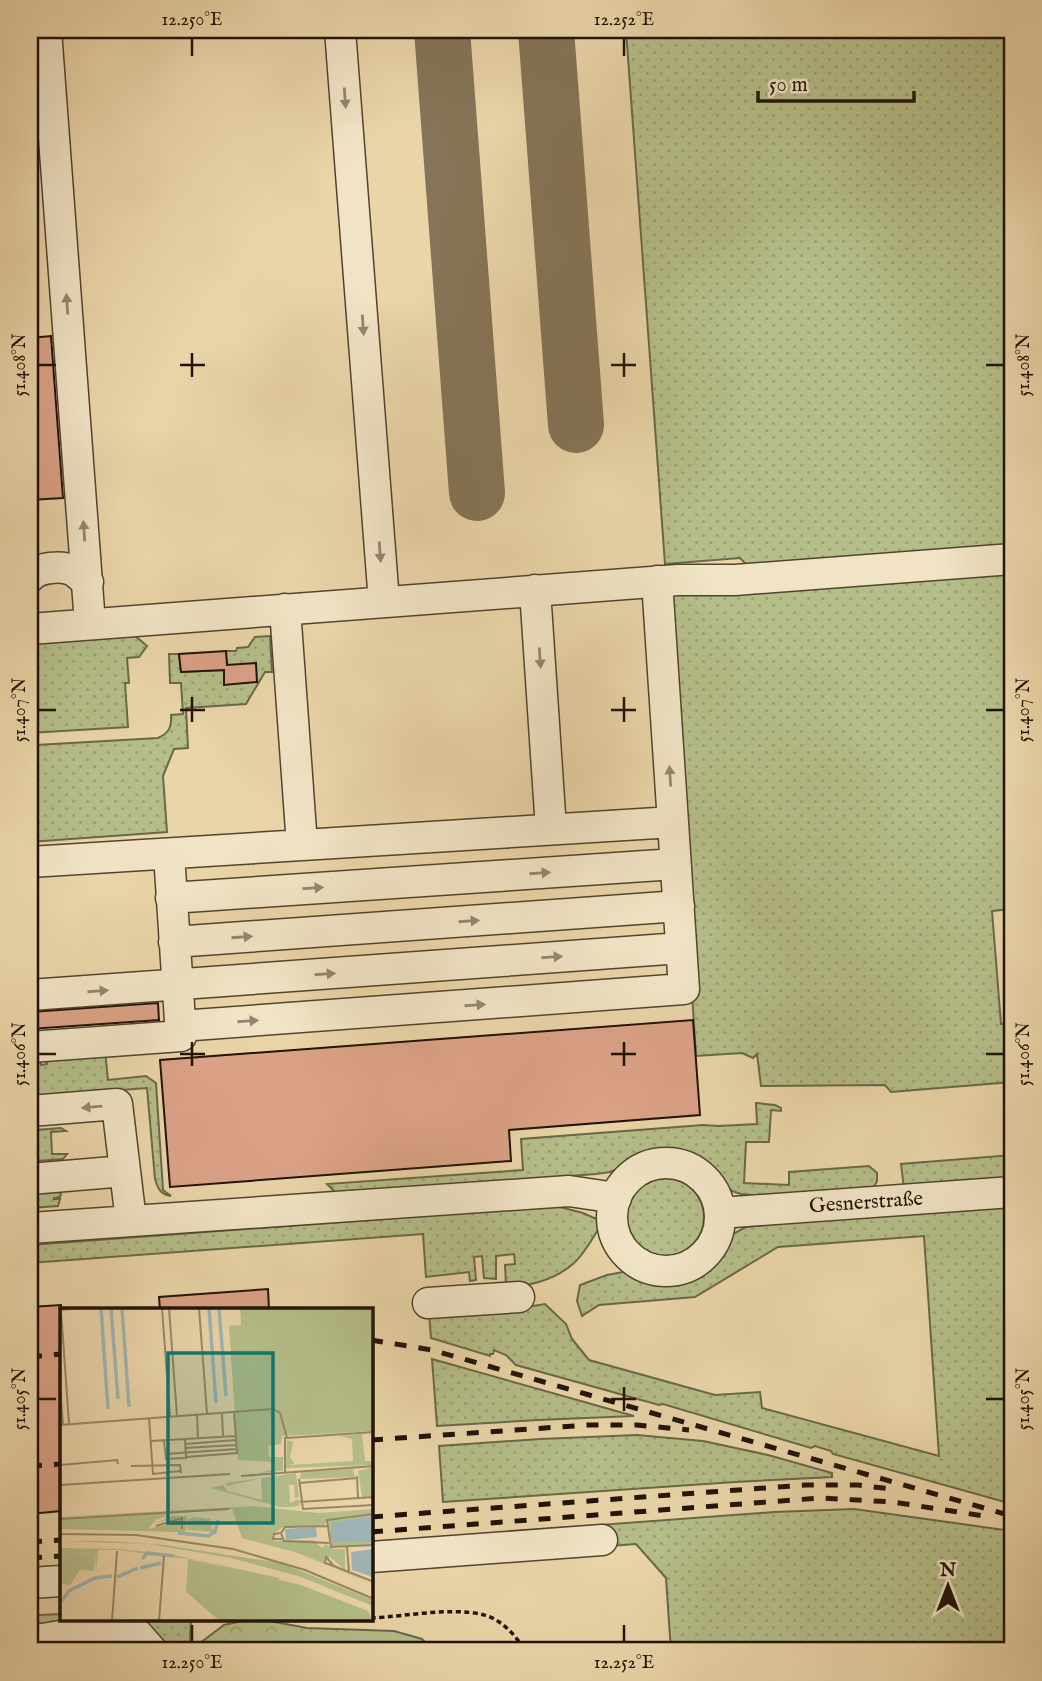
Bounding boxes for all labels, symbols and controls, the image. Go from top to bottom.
text: 12.250°E [162,9,222,32]
text: 12.252°E [594,9,654,32]
scale bar [758,60,914,104]
text: 50 m [769,72,808,99]
one-way arrow [340,87,351,109]
one-way arrow [61,293,72,315]
one-way arrow [358,314,369,336]
text: 51.408°N [9,333,32,397]
text: 51.408°N [1013,333,1036,397]
one-way arrow [78,520,89,542]
one-way arrow [375,541,386,563]
one-way arrow [534,648,545,670]
text: 51.407°N [9,677,32,742]
text: 51.407°N [1013,677,1036,742]
one-way arrow [664,765,675,787]
one-way arrow [529,867,551,878]
one-way arrow [302,882,324,893]
one-way arrow [458,915,480,926]
one-way arrow [232,931,254,942]
one-way arrow [541,951,563,962]
one-way arrow [314,968,336,979]
one-way arrow [87,985,109,996]
one-way arrow [464,999,486,1010]
one-way arrow [237,1015,259,1026]
text: 51.406°N [9,1022,32,1086]
text: 51.406°N [1013,1022,1036,1086]
one-way arrow [81,1101,103,1112]
street label: Gesnerstraße [808,1186,924,1220]
inset map [60,1308,373,1622]
text: 51.405°N [9,1367,32,1430]
text: 51.405°N [1013,1367,1036,1430]
north arrow [912,1552,982,1622]
text: N [939,1559,957,1583]
text: 12.250°E [162,1652,222,1675]
text: 12.252°E [594,1652,654,1675]

